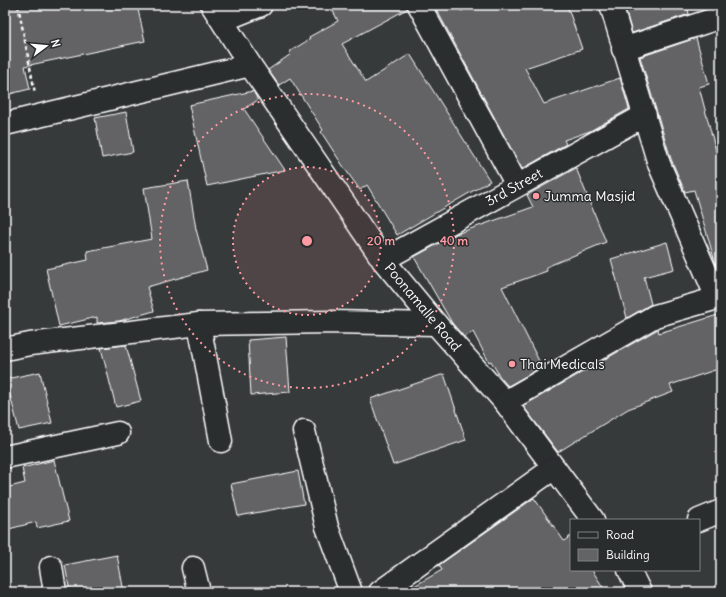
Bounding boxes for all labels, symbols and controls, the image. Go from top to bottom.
north arrow [26,26,66,66]
text: N [48,38,63,49]
street label: 3rd Street [482,164,546,210]
place label: Jumma Masjid [544,187,635,205]
marker: Jumma Masjid [531,191,541,201]
text: 20 m [367,233,395,248]
text: 40 m [440,233,469,248]
centre of rings [300,234,314,248]
street label: Poonamalle Road [381,259,465,355]
place label: Thai Medicals [520,355,605,373]
marker: Thai Medicals [507,359,517,369]
legend [570,519,700,571]
text: Road [606,527,634,542]
text: Building [606,547,650,562]

